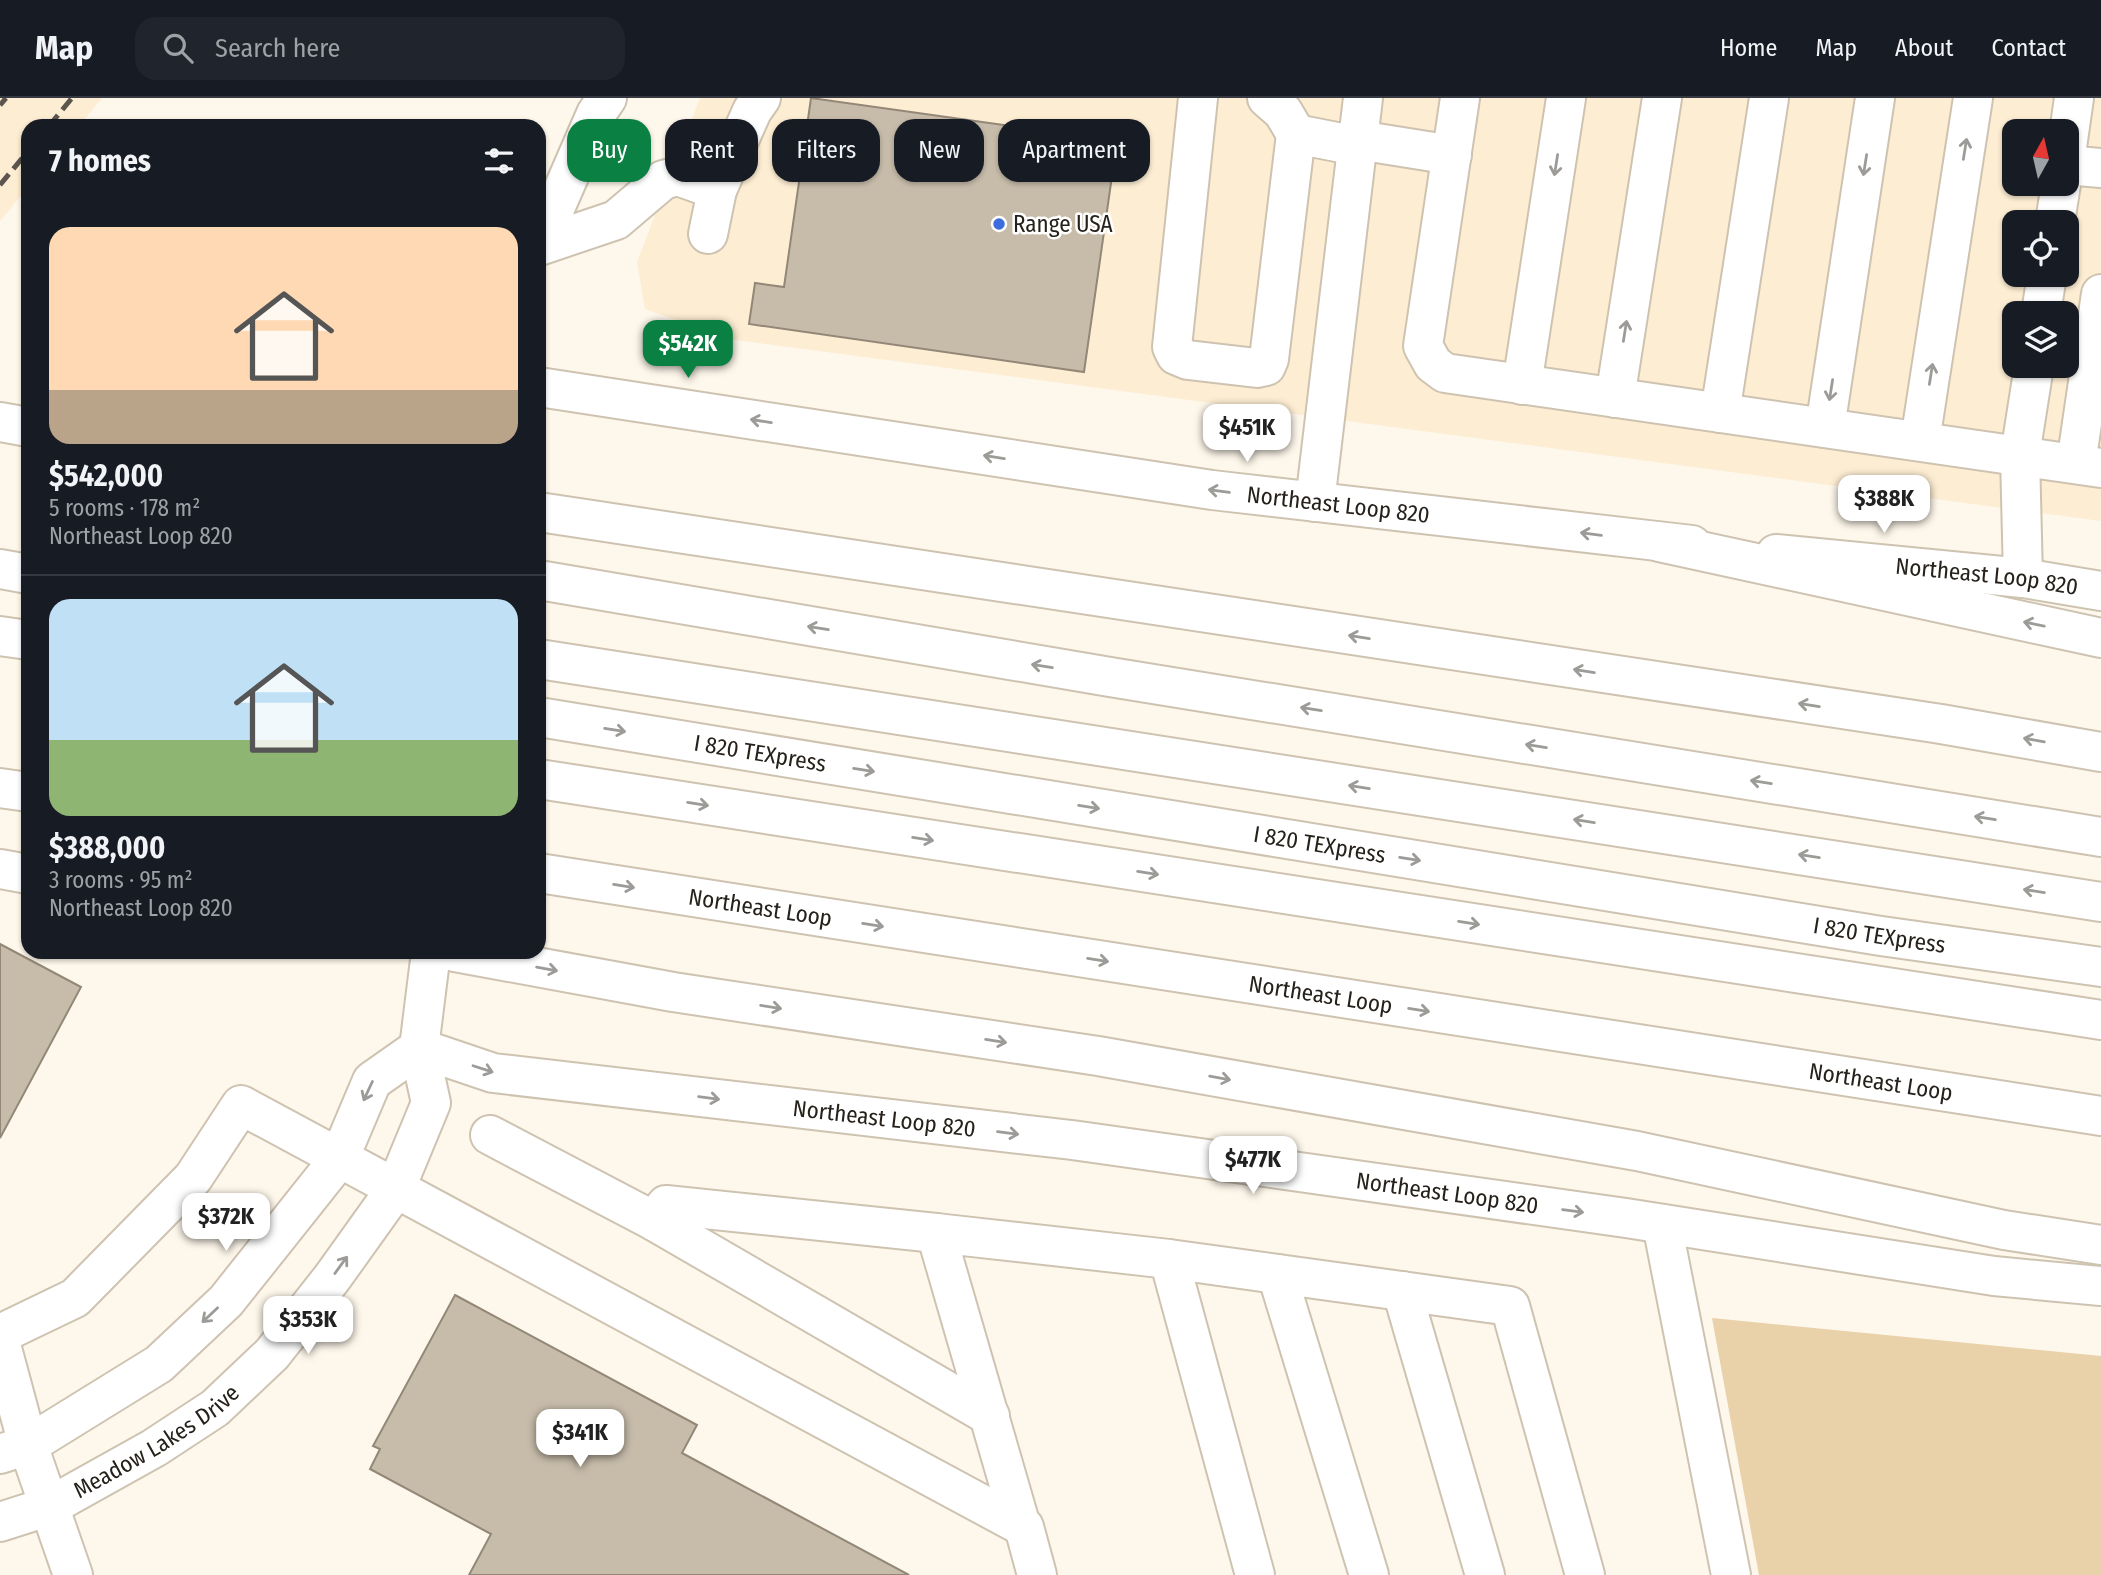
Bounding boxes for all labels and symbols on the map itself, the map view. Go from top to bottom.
north arrow [2002,119,2079,196]
one-way arrow [1959,138,1972,161]
one-way arrow [1549,154,1562,176]
one-way arrow [1858,154,1871,176]
place label: Range USA [1013,210,1113,238]
marker: Range USA [991,216,1007,232]
pin: $542K [639,320,737,380]
one-way arrow [1619,320,1632,343]
one-way arrow [1924,363,1937,386]
one-way arrow [1824,379,1837,401]
pin: $451K [1198,404,1296,464]
one-way arrow [750,414,773,427]
one-way arrow [983,450,1006,463]
pin: $388K [1835,476,1933,535]
street label: Northeast Loop 820 [1245,480,1431,529]
one-way arrow [1208,484,1231,497]
one-way arrow [1580,528,1603,541]
street label: Northeast Loop 820 [1894,552,2080,601]
one-way arrow [2023,616,2046,630]
one-way arrow [807,621,830,634]
one-way arrow [1348,630,1371,643]
one-way arrow [1031,659,1054,672]
one-way arrow [1573,664,1596,677]
one-way arrow [1798,698,1821,711]
one-way arrow [1301,702,1323,715]
one-way arrow [603,724,626,737]
street label: I 820 TEXpress [692,729,828,778]
one-way arrow [2023,733,2046,746]
one-way arrow [1525,739,1548,752]
one-way arrow [852,764,875,777]
one-way arrow [1750,775,1773,788]
one-way arrow [1348,780,1371,793]
one-way arrow [686,798,709,811]
one-way arrow [1077,801,1100,814]
one-way arrow [1974,811,1997,824]
one-way arrow [1573,815,1596,828]
street label: I 820 TEXpress [1252,820,1388,869]
one-way arrow [911,833,934,846]
one-way arrow [1798,850,1821,863]
one-way arrow [1398,853,1421,866]
one-way arrow [1136,867,1158,880]
one-way arrow [612,880,635,893]
street label: Northeast Loop [687,882,834,932]
one-way arrow [2023,884,2045,897]
street label: I 820 TEXpress [1811,911,1947,959]
one-way arrow [1457,917,1480,930]
one-way arrow [861,919,884,932]
one-way arrow [1086,954,1108,967]
one-way arrow [535,963,557,976]
street label: Northeast Loop [1247,970,1394,1020]
one-way arrow [759,1000,782,1013]
one-way arrow [1407,1004,1430,1017]
one-way arrow [984,1034,1007,1047]
street label: Northeast Loop [1807,1057,1955,1107]
one-way arrow [472,1064,494,1077]
one-way arrow [1208,1071,1231,1085]
one-way arrow [361,1080,374,1101]
one-way arrow [697,1091,720,1104]
street label: Northeast Loop 820 [791,1094,977,1143]
one-way arrow [996,1126,1019,1139]
pin: $477K [1204,1136,1302,1196]
street label: Northeast Loop 820 [1354,1166,1540,1220]
pin: $372K [177,1194,275,1253]
one-way arrow [1561,1204,1584,1217]
one-way arrow [334,1256,348,1275]
pin: $353K [259,1296,357,1356]
one-way arrow [202,1307,219,1324]
street label: Meadow Lakes Drive [69,1379,245,1504]
pin: $341K [531,1410,629,1469]

